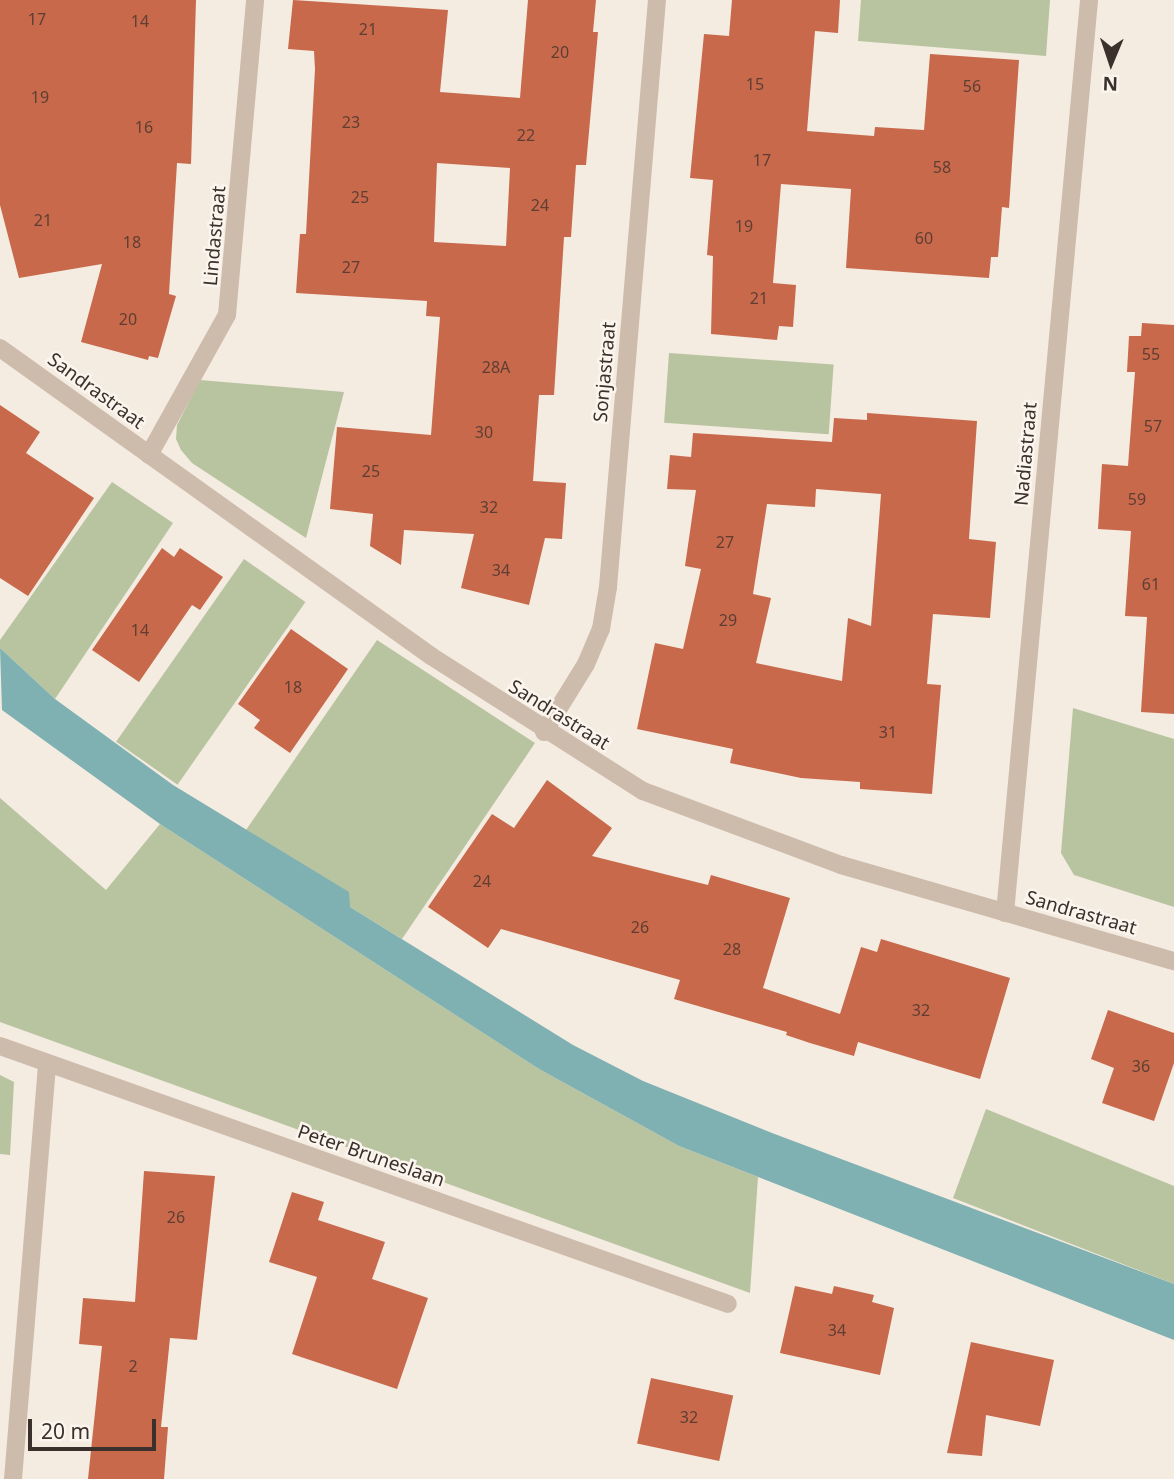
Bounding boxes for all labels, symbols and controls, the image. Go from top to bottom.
house number: 17 [28,9,46,29]
house number: 14 [131,11,149,31]
house number: 21 [359,19,377,39]
north arrow [1076,28,1146,98]
house number: 20 [551,42,569,62]
text: N [1102,71,1118,97]
house number: 15 [746,74,764,94]
house number: 56 [963,76,981,96]
house number: 19 [31,87,49,107]
house number: 23 [342,112,360,132]
house number: 16 [135,117,153,137]
house number: 22 [517,125,535,145]
house number: 17 [753,150,771,170]
house number: 58 [933,157,951,177]
street label: Lindastraat [199,185,231,287]
house number: 25 [351,187,369,207]
house number: 24 [531,195,549,215]
house number: 21 [34,210,52,230]
house number: 19 [735,216,753,236]
house number: 60 [915,228,933,248]
house number: 18 [123,232,141,252]
house number: 27 [342,257,360,277]
house number: 21 [750,288,768,308]
house number: 20 [119,309,137,329]
street label: Sonjastraat [589,321,621,423]
house number: 55 [1142,344,1160,364]
street label: Sandrastraat [43,348,149,434]
house number: 28A [482,357,510,377]
street label: Nadiastraat [1010,401,1042,507]
house number: 57 [1144,416,1162,436]
house number: 30 [475,422,493,442]
house number: 25 [362,461,380,481]
house number: 59 [1128,489,1146,509]
house number: 32 [480,497,498,517]
house number: 27 [716,532,734,552]
house number: 34 [492,560,510,580]
house number: 61 [1142,574,1160,594]
house number: 29 [719,610,737,630]
house number: 14 [131,620,149,640]
street label: Sandrastraat [505,675,613,755]
house number: 18 [284,677,302,697]
house number: 31 [879,722,897,742]
house number: 24 [473,871,491,891]
street label: Sandrastraat [1023,886,1139,940]
house number: 26 [631,917,649,937]
house number: 28 [723,939,741,959]
house number: 32 [912,1000,930,1020]
house number: 36 [1132,1056,1150,1076]
street label: Peter Bruneslaan [294,1120,448,1192]
house number: 26 [167,1207,185,1227]
house number: 34 [828,1320,846,1340]
house number: 2 [128,1356,138,1376]
scale bar [32,1406,159,1450]
house number: 32 [680,1407,698,1427]
text: 20 m [41,1417,90,1445]

